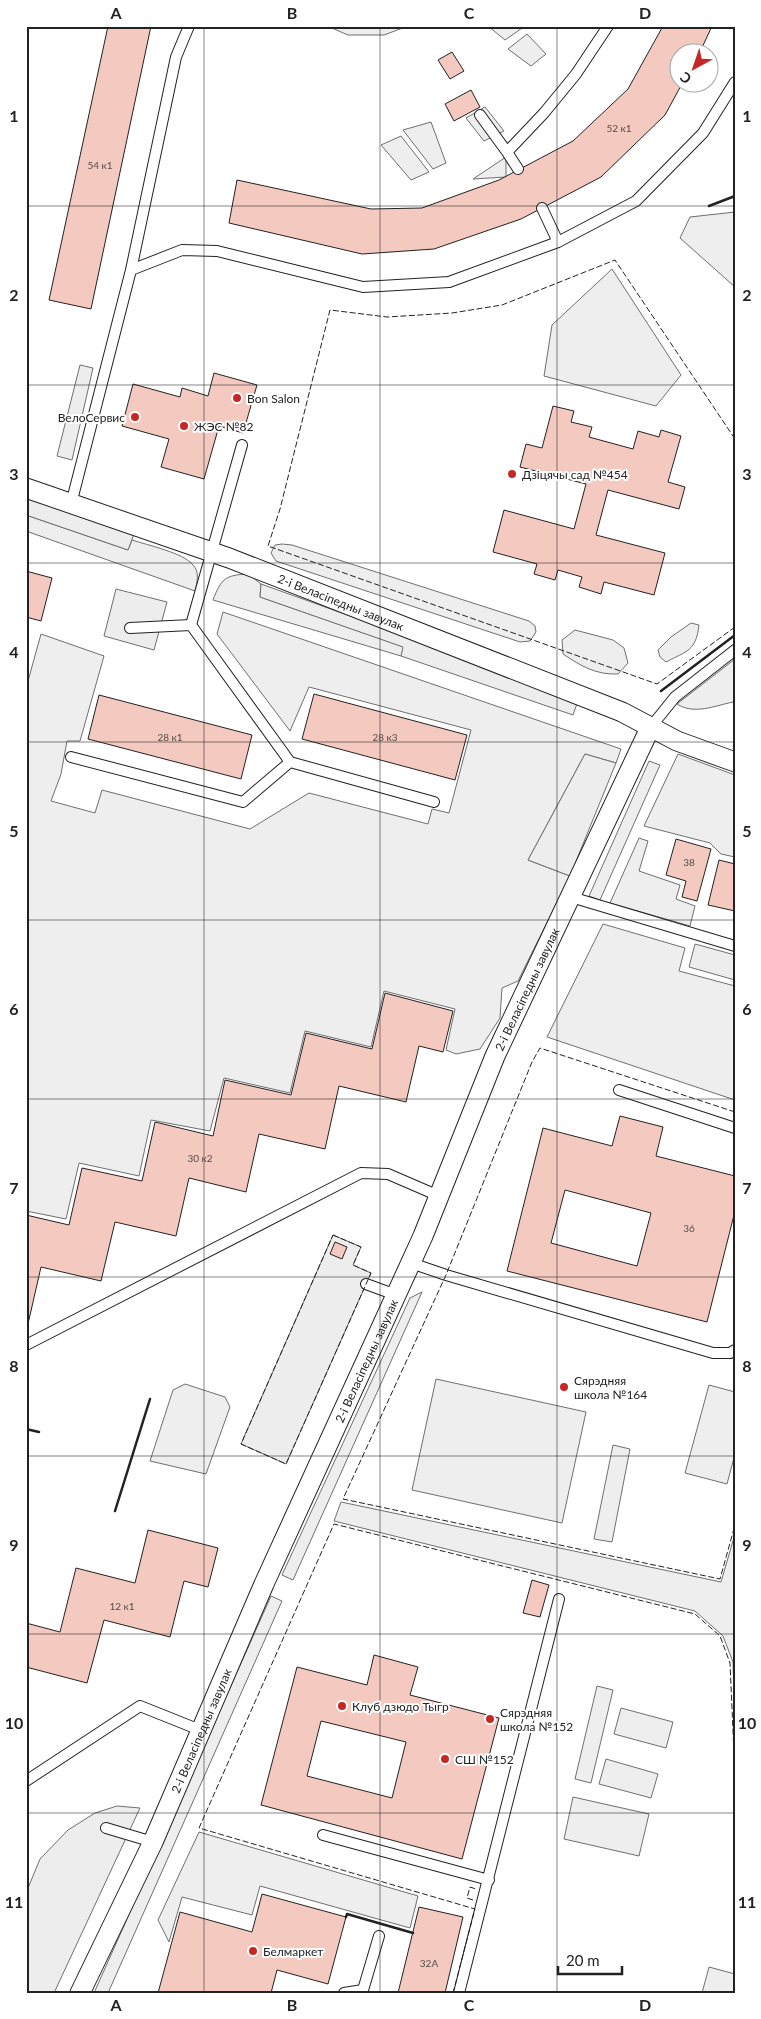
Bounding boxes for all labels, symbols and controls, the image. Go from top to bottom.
text: A [109,3,122,22]
text: B [287,3,297,22]
text: C [464,3,475,22]
text: D [639,3,651,22]
north arrow [668,42,718,92]
text: С [676,68,694,88]
text: 1 [9,106,19,125]
text: 1 [742,106,752,125]
house number: 52 к1 [606,122,632,134]
house number: 54 к1 [87,159,113,171]
text: 2 [9,285,19,304]
text: 2 [742,285,752,304]
place label: Bon Salon [247,391,300,406]
marker: Bon Salon [231,392,243,404]
place label: ВелоСервис [58,410,125,425]
marker: ВелоСервис [129,411,141,423]
place label: ЖЭС №82 [194,419,254,434]
marker: ЖЭС №82 [178,420,190,432]
text: 3 [9,464,19,483]
text: 3 [742,464,752,483]
place label: Дзіцячы сад №454 [522,467,628,482]
marker: Дзіцячы сад №454 [506,468,518,480]
street label: 2-і Веласіпедны завулак [276,570,407,634]
text: 4 [9,642,19,661]
text: 4 [742,642,752,661]
house number: 28 к1 [157,731,183,743]
house number: 28 к3 [372,731,398,743]
text: 5 [9,821,19,840]
text: 5 [742,821,752,840]
house number: 38 [683,856,695,868]
street label: 2-і Веласіпедны завулак [491,925,562,1053]
text: 6 [9,999,19,1018]
text: 6 [742,999,752,1018]
house number: 30 к2 [187,1152,213,1164]
text: 7 [9,1178,19,1197]
text: 7 [742,1178,752,1197]
house number: 36 [683,1222,695,1234]
street label: 2-і Веласіпедны завулак [331,1296,401,1425]
text: 8 [9,1356,19,1375]
text: 8 [742,1356,752,1375]
place label: Сярэдняя школа №164 [574,1373,647,1402]
marker: Сярэдняя школа №164 [558,1381,570,1393]
text: 9 [9,1535,19,1554]
text: 9 [742,1535,752,1554]
house number: 12 к1 [109,1600,135,1612]
street label: 2-і Веласіпедны завулак [168,1665,235,1795]
place label: Клуб дзюдо Тыгр [352,1699,449,1714]
marker: Клуб дзюдо Тыгр [336,1700,348,1712]
place label: Сярэдняя школа №152 [500,1705,573,1734]
text: 10 [5,1713,23,1732]
marker: Сярэдняя школа №152 [484,1713,496,1725]
text: 10 [738,1713,756,1732]
place label: СШ №152 [455,1752,514,1767]
marker: СШ №152 [439,1753,451,1765]
text: 11 [5,1892,23,1911]
text: 11 [738,1892,756,1911]
place label: Белмаркет [263,1944,323,1959]
scale bar [558,1944,622,1976]
marker: Белмаркет [247,1945,259,1957]
text: 20 m [566,1951,600,1969]
house number: 32А [420,1957,438,1969]
text: A [109,1995,122,2014]
text: B [287,1995,297,2014]
text: C [464,1995,475,2014]
text: D [639,1995,651,2014]

